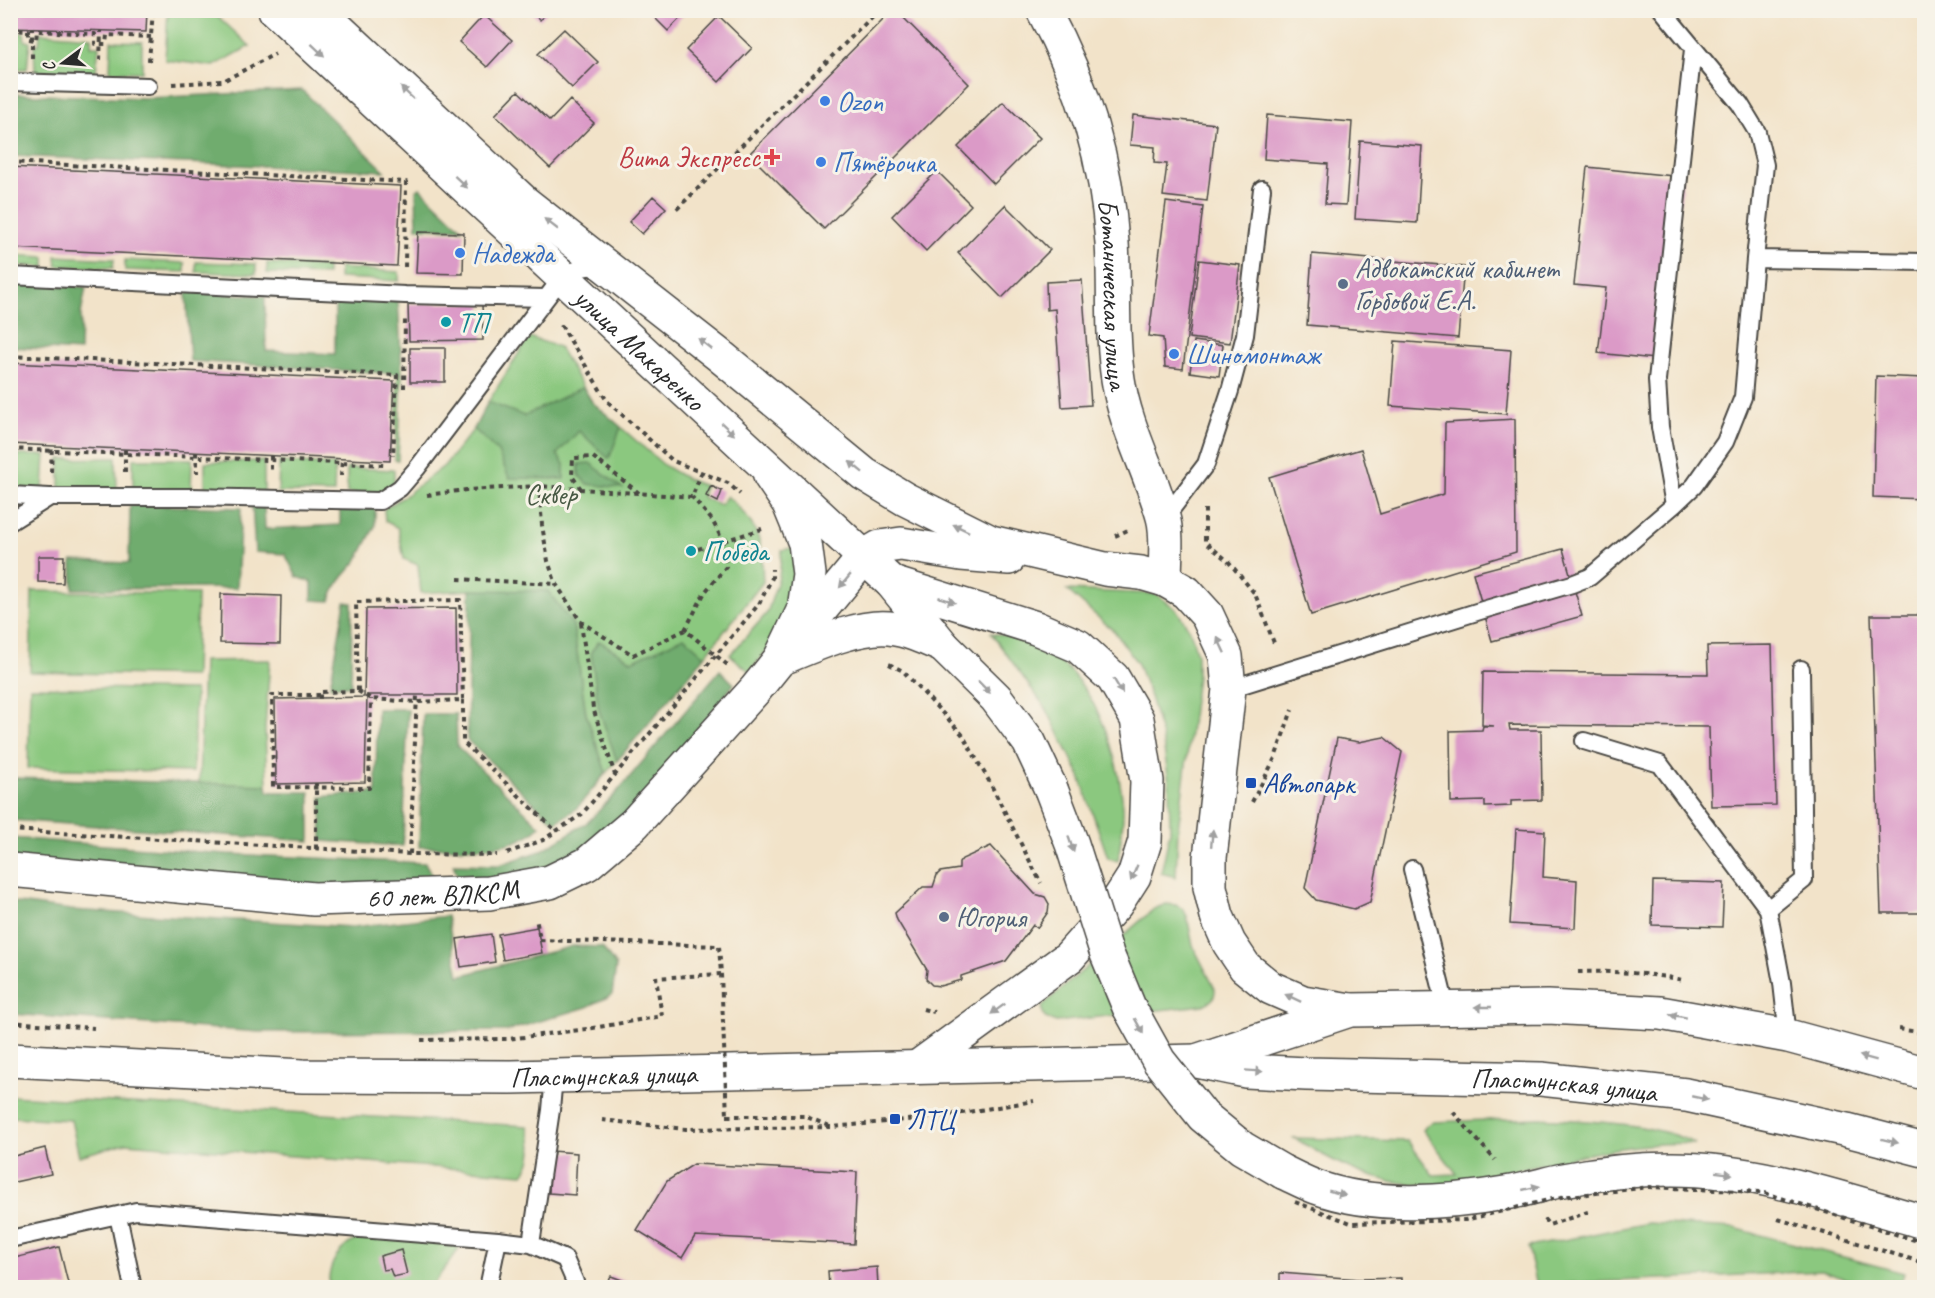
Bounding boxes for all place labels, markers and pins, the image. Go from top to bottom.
place label: Ozon [837,84,883,119]
marker: Ozon [818,94,832,108]
place label: Вита Экспресс [618,140,762,175]
place label: Пятёрочка [833,145,937,180]
marker: Вита Экспресс [765,150,779,164]
marker: Пятёрочка [814,155,828,169]
place label: Надежда [472,236,556,271]
marker: Надежда [453,246,467,260]
place label: Адвокатский кабинет Горбовой Е.А. [1355,251,1560,318]
marker: Адвокатский кабинет Горбовой Е.А. [1336,277,1350,291]
place label: ТП [458,305,492,340]
marker: ТП [439,315,453,329]
place label: Шиномонтаж [1186,337,1323,372]
marker: Шиномонтаж [1167,347,1181,361]
place label: Победа [703,534,770,569]
marker: Победа [684,544,698,558]
place label: Автопарк [1263,766,1357,801]
marker: Автопарк [1244,776,1258,790]
place label: Югория [956,900,1028,935]
marker: Югория [937,910,951,924]
place label: ЛТЦ [907,1102,958,1137]
marker: ЛТЦ [888,1112,902,1126]

